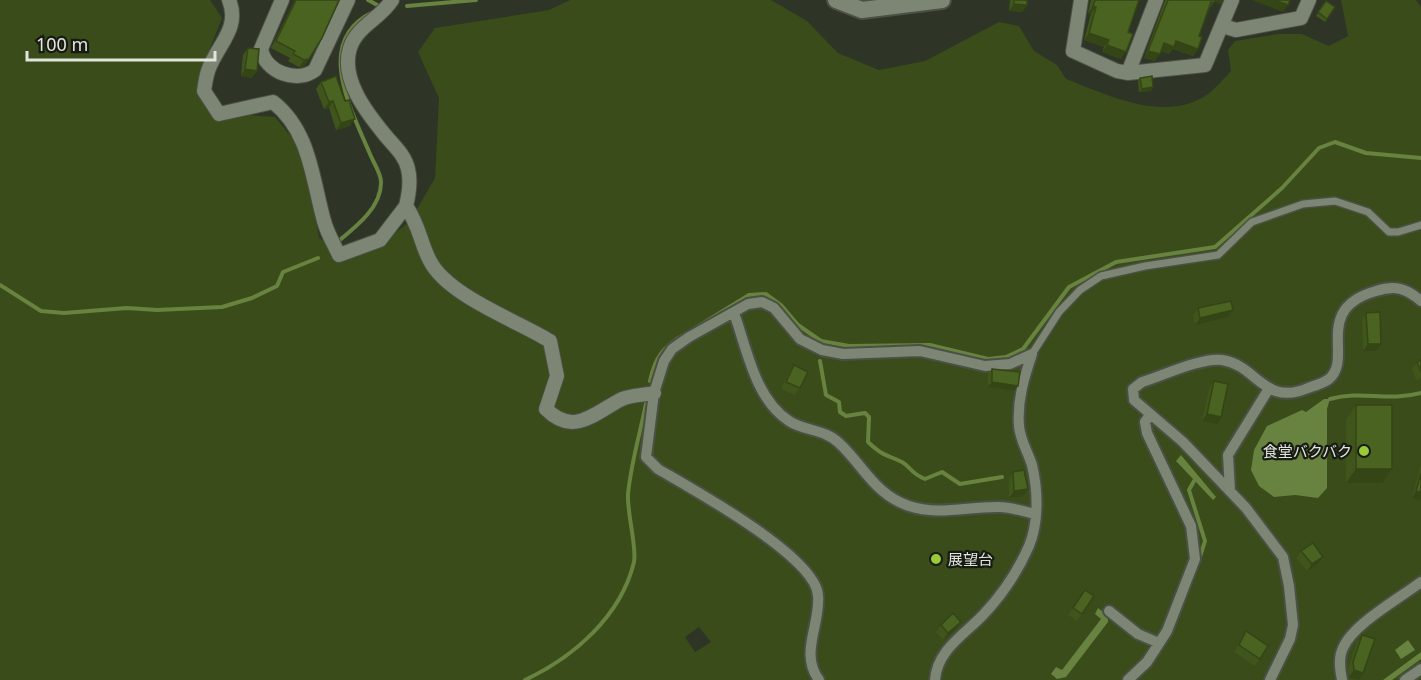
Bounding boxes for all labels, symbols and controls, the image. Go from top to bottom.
scale bar [27,24,214,62]
text: 100 m [36,32,88,56]
place label: 食堂バクバク [1263,441,1352,461]
marker: 食堂バクバク [1357,444,1371,458]
place label: 展望台 [948,549,993,569]
marker: 展望台 [929,552,943,566]

